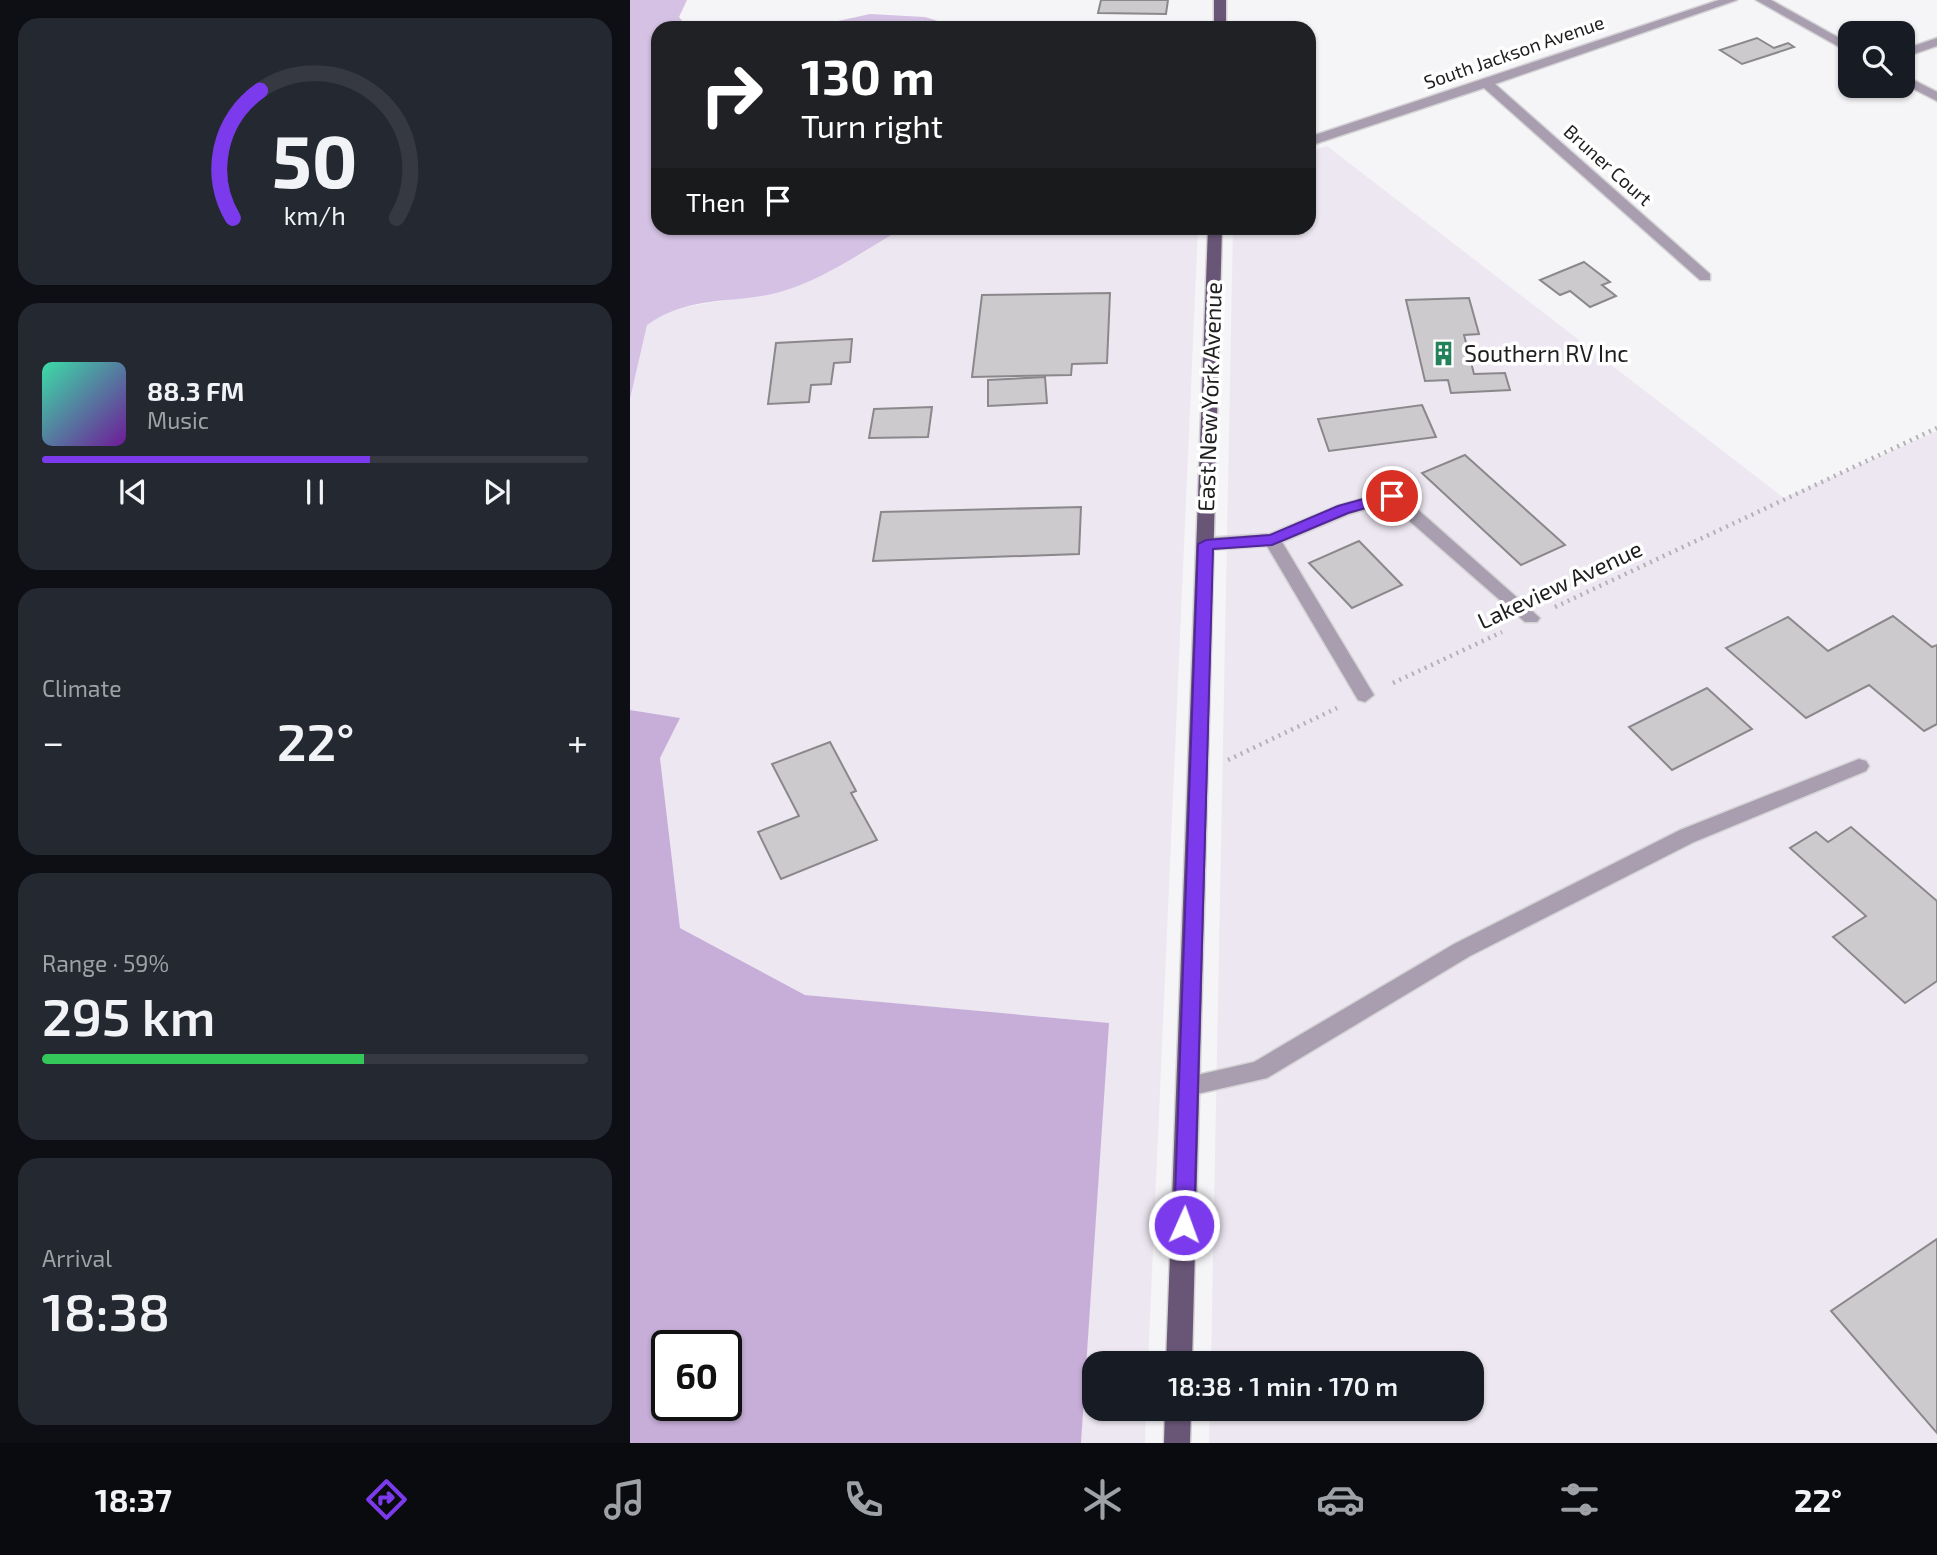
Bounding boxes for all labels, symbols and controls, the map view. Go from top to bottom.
street label: South Jackson Avenue [1421,10,1607,93]
map controls [1838,21,1915,98]
button: search [1838,21,1915,98]
text: 130 m [801,46,935,105]
icon: right [686,49,777,140]
text: Turn right [801,106,943,144]
text: 50 [272,115,358,203]
street label: Bruner Court [1560,119,1657,210]
icon: arrive [759,182,797,220]
text: Then [686,186,745,217]
text: km/h [284,199,346,229]
street label: East New York Avenue [1191,282,1227,512]
place label: Southern RV Inc [1464,339,1629,367]
building icon: Southern RV Inc [1430,340,1458,368]
text: 88.3 FM [147,375,244,406]
text: Music [147,406,209,434]
pin [1362,466,1422,526]
icon: previous [114,473,152,511]
icon: pause [296,473,334,511]
icon: next [478,473,516,511]
icon: arrive [1373,477,1411,515]
street label: Lakeview Avenue [1473,534,1646,634]
text: Climate [42,674,122,702]
text: 22° [277,709,355,771]
text: − [42,718,64,764]
text: + [567,718,588,764]
text: Range · 59% [42,949,169,977]
text: 295 km [42,984,215,1046]
position arrow [1147,1188,1221,1262]
text: Arrival [42,1244,112,1272]
text: 18:38 [42,1279,170,1341]
speed limit sign: 60 [651,1330,742,1421]
text: 18:38 · 1 min · 170 m [1168,1370,1398,1401]
icon: directions [362,1475,411,1524]
icon: music [600,1475,649,1524]
icon: phone [839,1475,888,1524]
icon: climate [1078,1475,1127,1524]
icon: car [1316,1475,1365,1524]
icon: filters [1555,1475,1604,1524]
text: 18:37 [95,1480,172,1518]
text: 22° [1794,1480,1842,1518]

